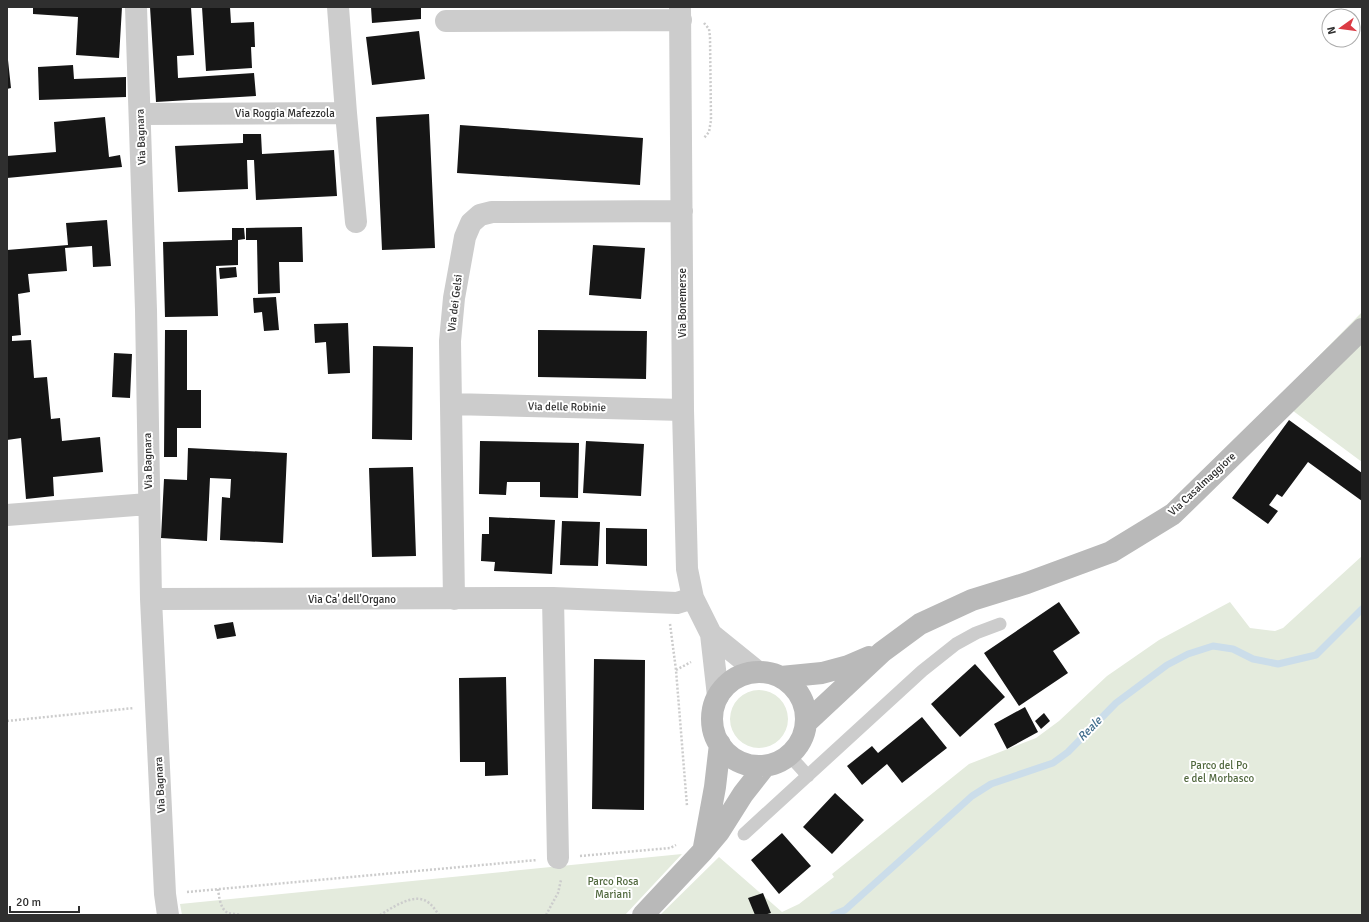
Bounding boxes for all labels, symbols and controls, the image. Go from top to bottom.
north arrow [1321,8,1361,48]
text: N [1325,25,1339,36]
street label: Via Roggia Mafezzola [235,107,335,120]
street label: Via Bagnara [134,108,148,165]
street label: Via Bonemerse [676,268,689,338]
street label: Via dei Gelsi [445,274,465,332]
street label: Via delle Robinie [528,400,606,414]
street label: Via Bagnara [141,432,155,489]
street label: Via Casalmaggiore [1166,450,1238,518]
street label: Via Ca' dell'Organo [308,593,396,606]
water label: Reale [1075,713,1106,744]
street label: Via Bagnara [152,756,168,814]
park label: Parco del Po e del Morbasco [1184,759,1255,785]
park label: Parco Rosa Mariani [587,875,639,901]
scale bar [10,888,79,914]
text: 20 m [16,895,41,910]

